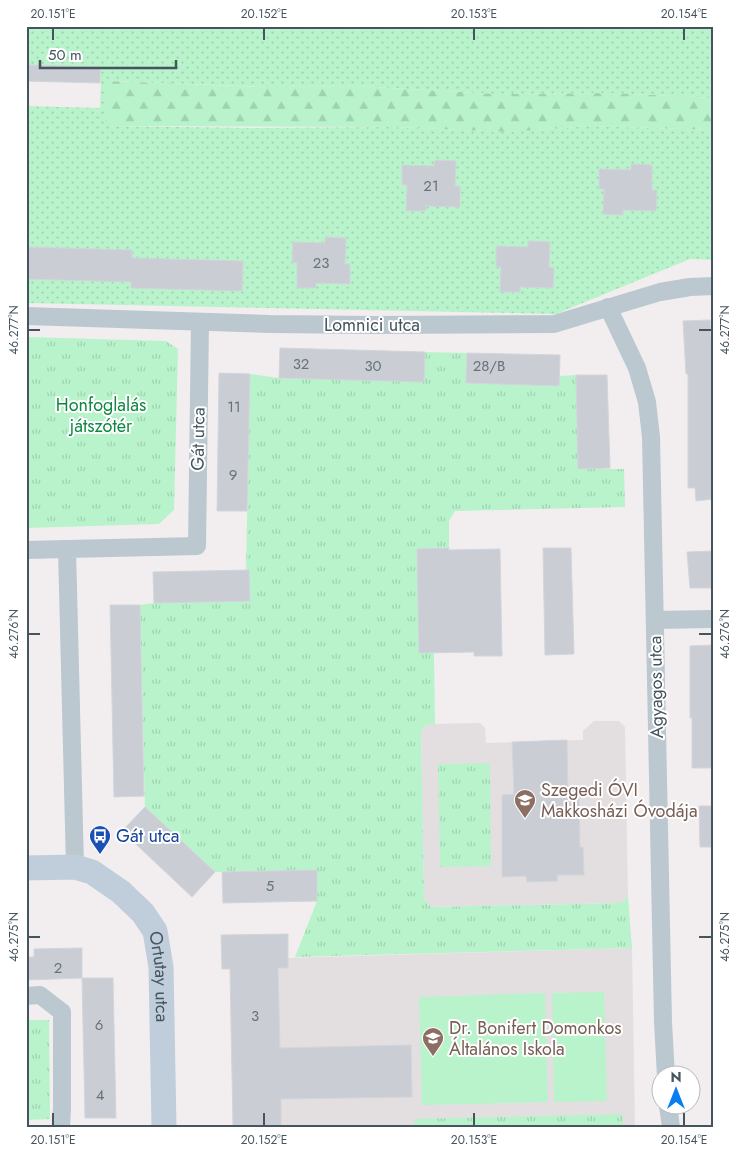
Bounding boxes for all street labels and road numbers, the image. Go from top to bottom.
street label: Lomnici utca [324,312,420,338]
street label: Gát utca [184,407,212,471]
street label: Agyagos utca [642,636,670,738]
street label: Ortutay utca [142,929,175,1022]

